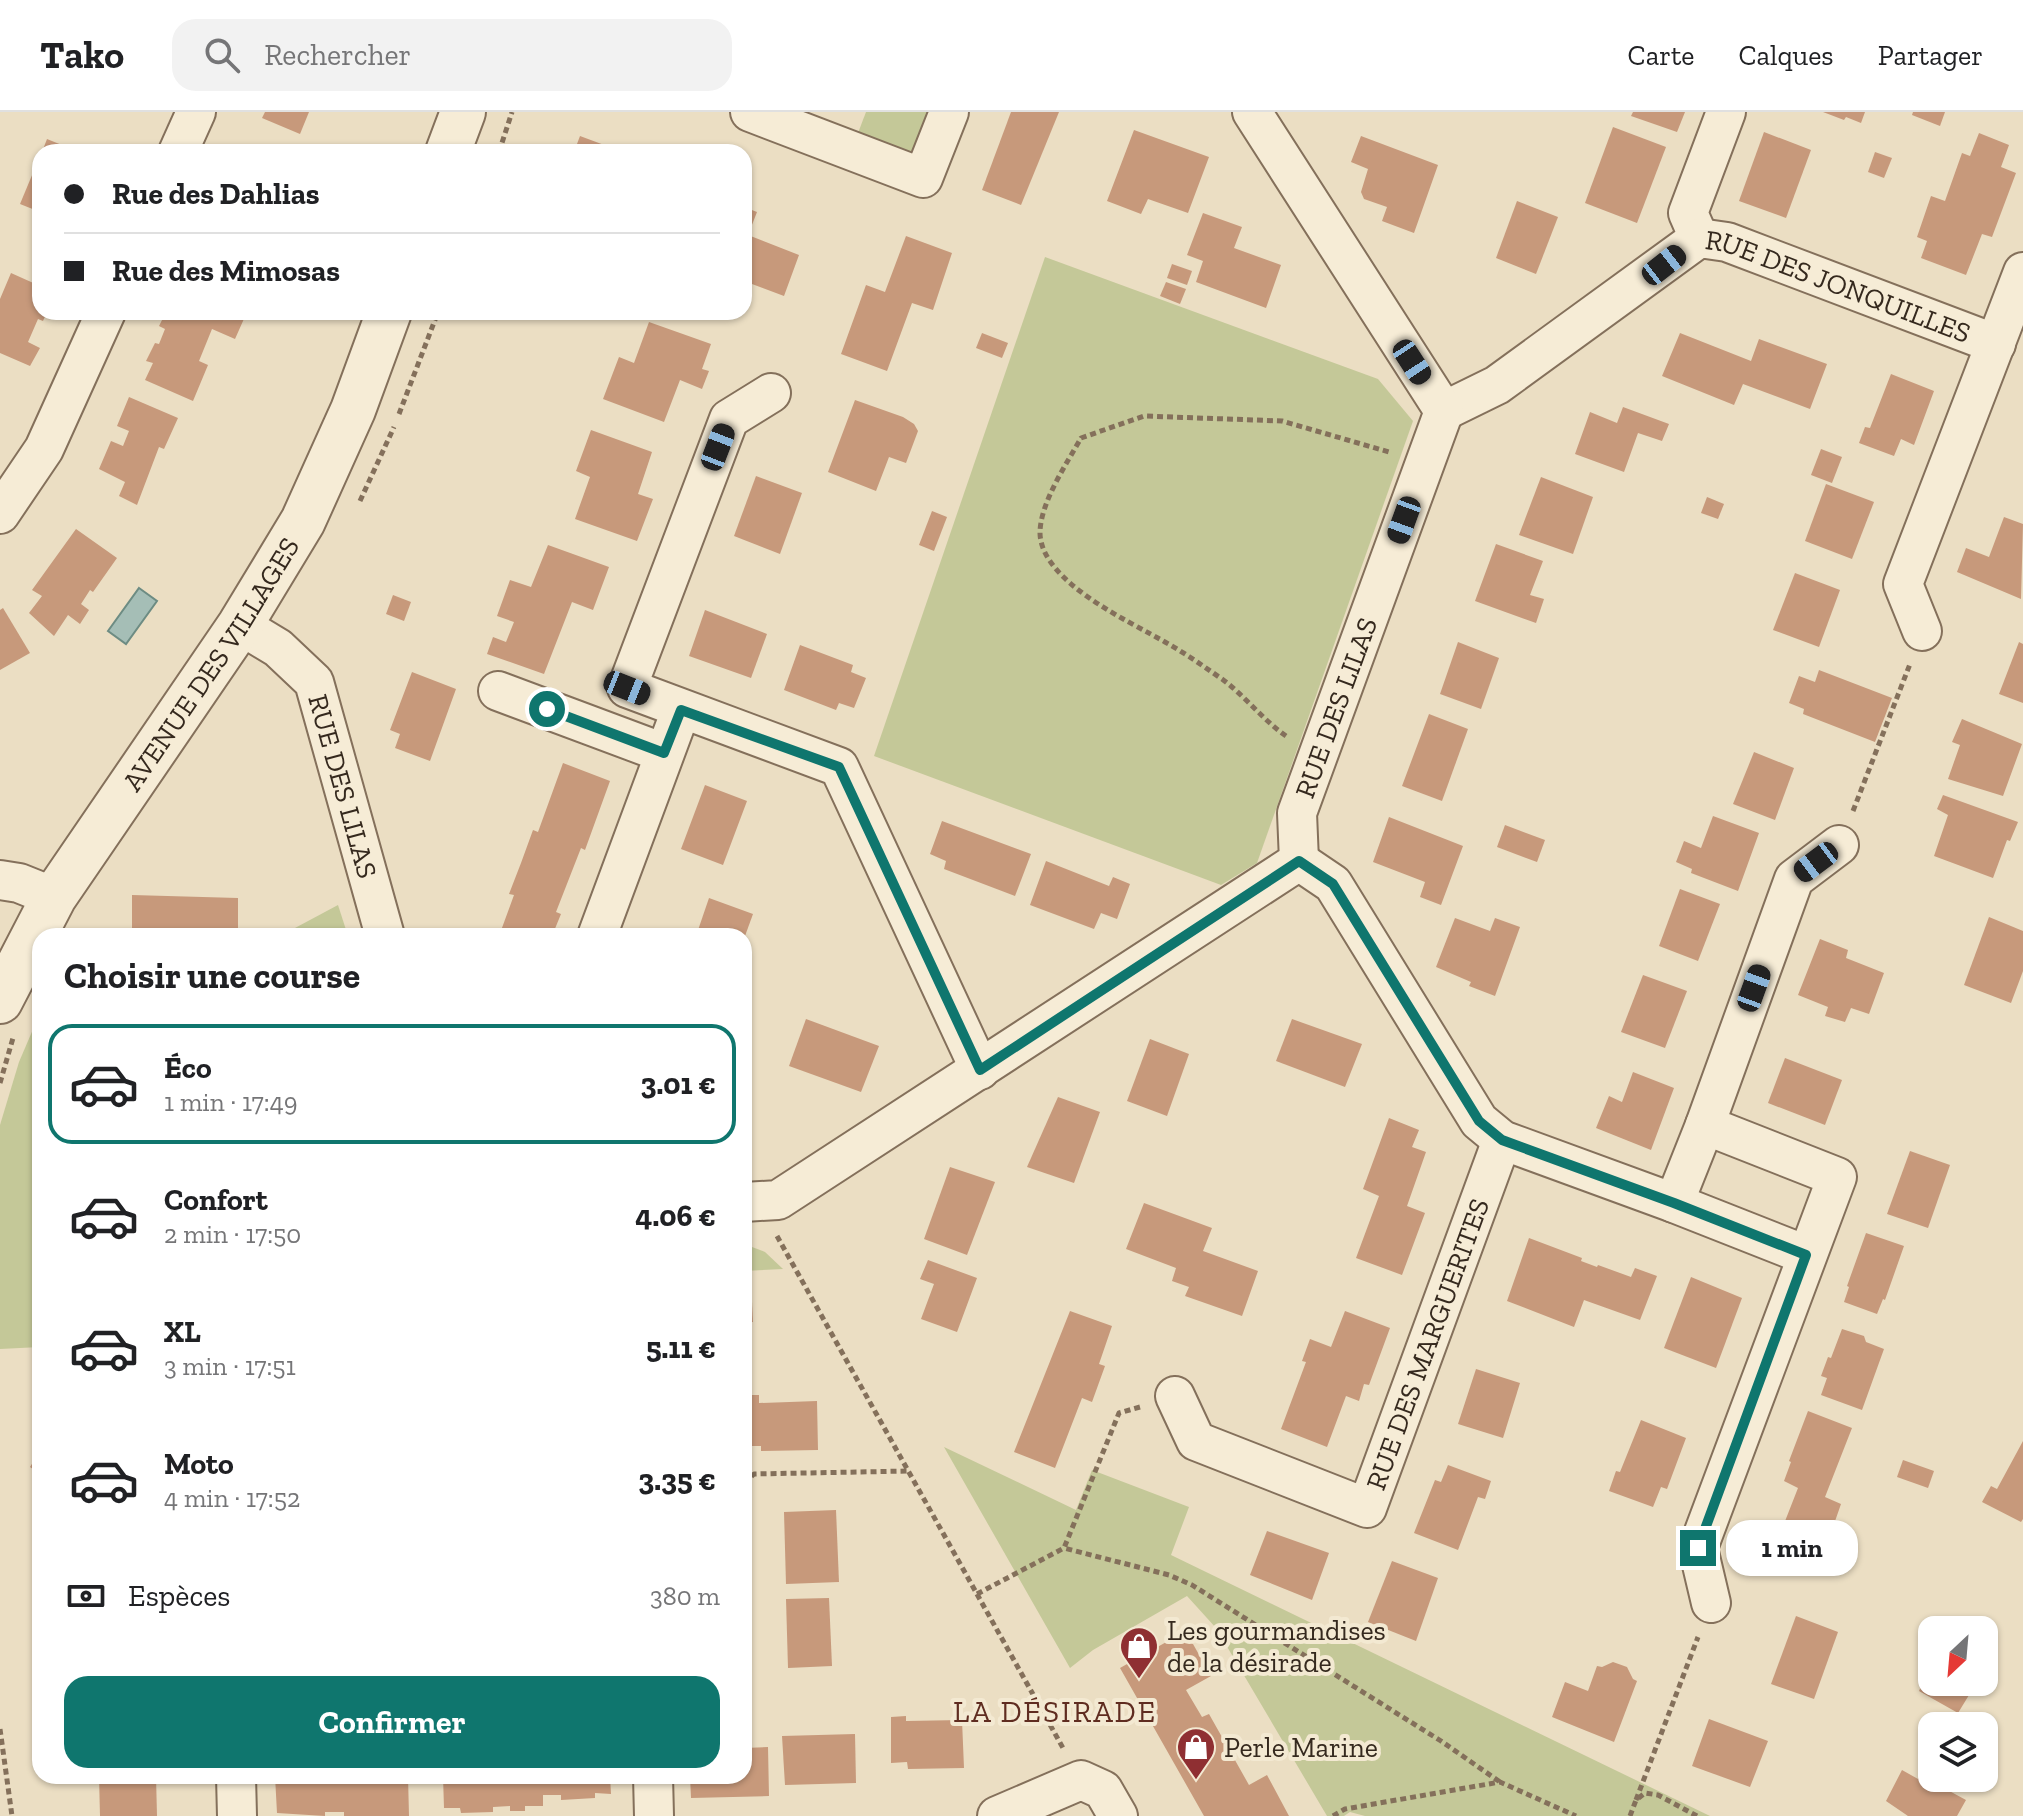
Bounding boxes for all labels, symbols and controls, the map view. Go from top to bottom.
search box [172,19,732,91]
text: Tako [40,32,124,78]
icon: search [200,33,244,77]
text: Rechercher [264,37,411,73]
text: Carte [1628,39,1694,72]
text: Calques [1738,39,1834,72]
text: Partager [1878,39,1983,72]
text: Rue des Dahlias [112,176,320,212]
street label: RUE DES JONQUILLES [1703,223,1975,349]
car [1638,241,1690,289]
text: Rue des Mimosas [112,253,340,289]
car [1389,335,1435,389]
car [698,420,738,474]
car [1385,493,1423,547]
street label: AVENUE DES VILLAGES [115,531,306,797]
street label: RUE DES LILAS [1288,613,1384,802]
car [600,668,654,708]
street label: RUE DES LILAS [302,690,385,882]
route start [529,691,565,727]
car [1790,838,1842,886]
text: Choisir une course [64,954,360,997]
car [1735,961,1773,1015]
icon: car [68,1048,140,1120]
text: Éco [164,1050,212,1086]
text: 3.01 € [640,1066,716,1102]
text: 1 min · 17:49 [164,1086,297,1118]
icon: car [68,1180,140,1252]
text: Confort [164,1182,268,1218]
street label: RUE DES MARGUERITES [1359,1194,1496,1494]
text: 4.06 € [635,1198,716,1234]
text: 2 min · 17:50 [164,1218,301,1250]
icon: car [68,1312,140,1384]
text: XL [164,1314,201,1350]
text: 5.11 € [646,1330,716,1366]
text: 3 min · 17:51 [164,1350,296,1382]
icon: car [68,1444,140,1516]
text: Moto [164,1446,234,1482]
text: 3.35 € [638,1462,716,1498]
text: 4 min · 17:52 [164,1482,300,1514]
callout: 1 min [1726,1520,1858,1576]
route end [1680,1530,1716,1566]
text: 1 min [1761,1532,1823,1564]
icon: cash [64,1574,108,1618]
text: Espèces [128,1578,230,1614]
text: 380 m [650,1580,720,1612]
place label: Les gourmandises de la désirade [1167,1614,1386,1679]
north arrow [1918,1616,1998,1696]
map controls [1918,1616,1998,1792]
shop icon: Les gourmandises de la désirade [1118,1625,1160,1680]
button: Confirmer [64,1676,720,1768]
district label: LA DÉSIRADE [953,1694,1157,1730]
button: layers [1918,1712,1998,1792]
shop icon: Perle Marine [1175,1726,1217,1781]
place label: Perle Marine [1224,1731,1378,1764]

